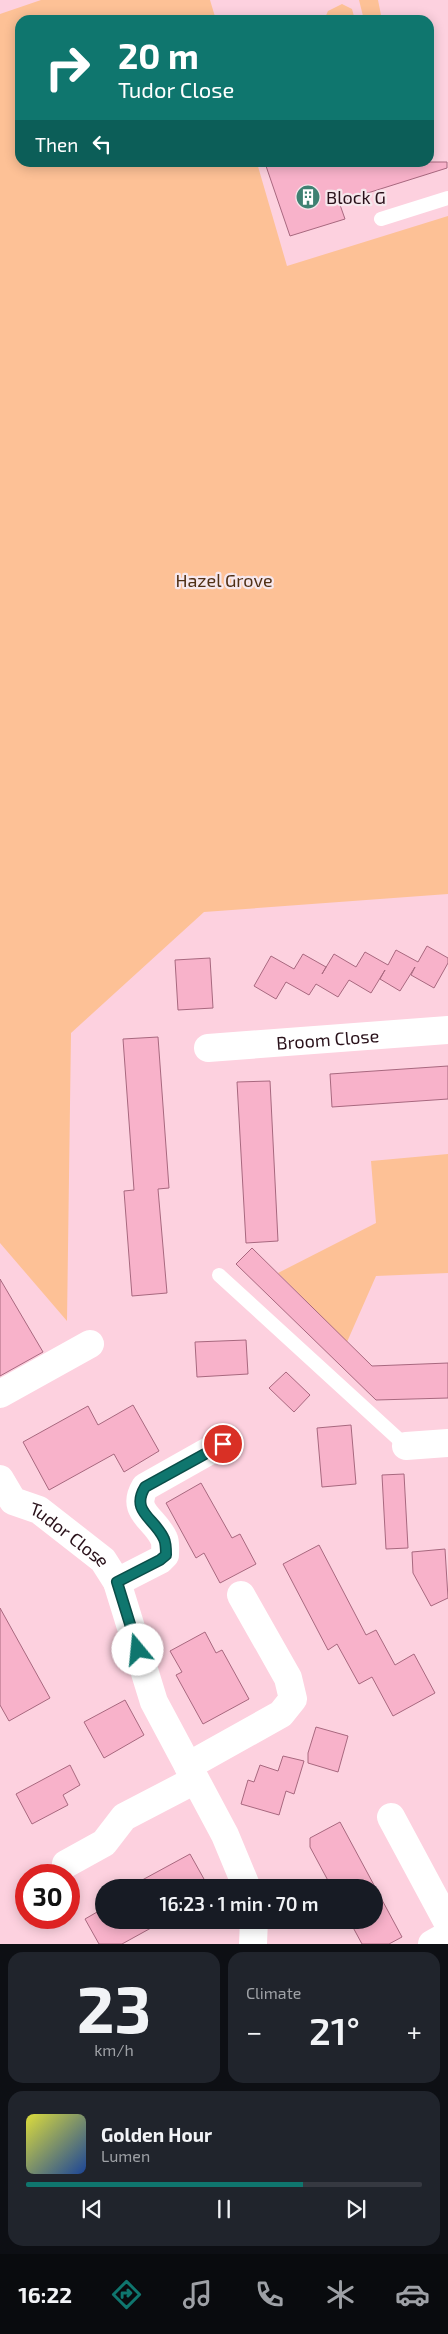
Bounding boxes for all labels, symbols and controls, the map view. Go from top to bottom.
text: 20 m [118,34,199,76]
icon: right [35,35,100,100]
text: Tudor Close [118,76,234,102]
icon: left [88,130,116,158]
text: Then [35,133,78,156]
building icon: Block G [295,184,321,210]
place label: Block G [326,186,386,208]
park label: Hazel Grove [175,569,273,591]
street label: Broom Close [275,1024,380,1054]
pin [202,1423,244,1465]
icon: arrive [209,1430,237,1458]
street label: Tudor Close [27,1497,115,1570]
position arrow [111,1623,163,1675]
speed limit sign: 30 [15,1864,80,1929]
text: 16:23 · 1 min · 70 m [160,1892,318,1915]
text: 23 [77,1968,151,2046]
text: Climate [246,1983,301,2002]
text: 21° [309,2007,360,2053]
text: − [246,2014,262,2048]
text: + [407,2014,422,2048]
text: km/h [94,2040,134,2059]
text: Golden Hour [101,2123,212,2146]
text: Lumen [101,2146,150,2165]
icon: previous [78,2195,106,2223]
icon: pause [210,2195,238,2223]
icon: next [342,2195,370,2223]
icon: directions [109,2277,144,2312]
icon: music [180,2277,215,2312]
icon: phone [252,2277,287,2312]
icon: climate [323,2277,358,2312]
icon: car [395,2277,430,2312]
text: 16:22 [18,2281,72,2307]

